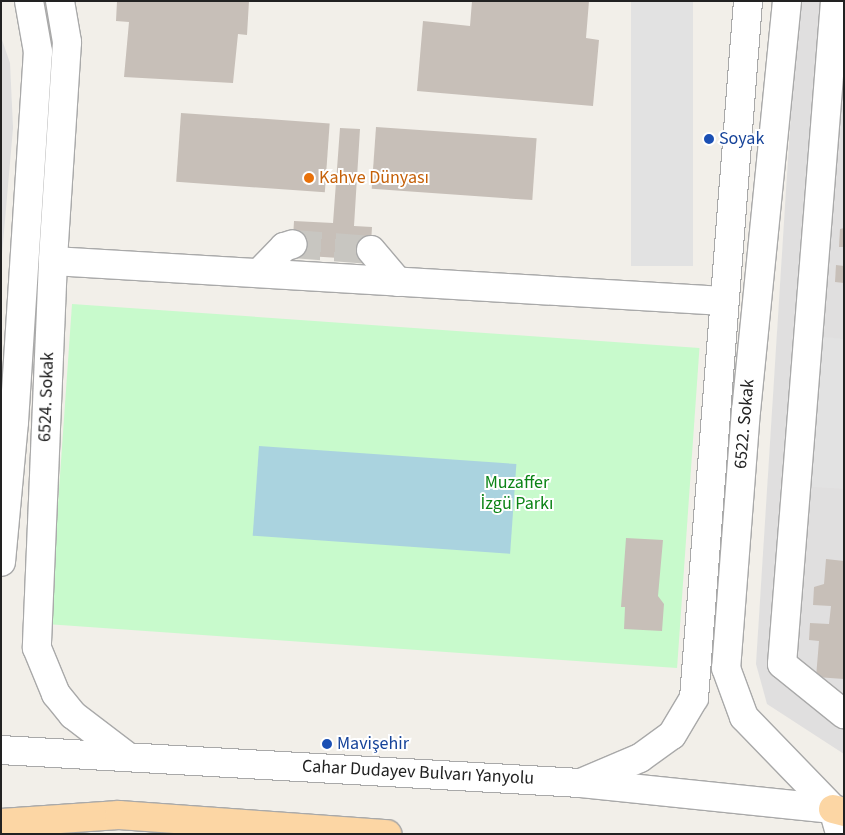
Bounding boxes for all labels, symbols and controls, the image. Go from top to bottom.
place label: Soyak [719,128,764,150]
marker: Soyak [703,133,715,145]
place label: Kahve Dünyası [319,167,429,189]
marker: Kahve Dünyası [303,172,315,184]
street label: 6524. Sokak [35,352,59,442]
street label: 6522. Sokak [730,378,760,470]
park label: Muzaffer İzgü Parkı [481,473,553,516]
place label: Mavişehir [337,733,409,755]
marker: Mavişehir [321,738,333,750]
street label: Cahar Dudayev Bulvarı Yanyolu [301,756,535,790]

